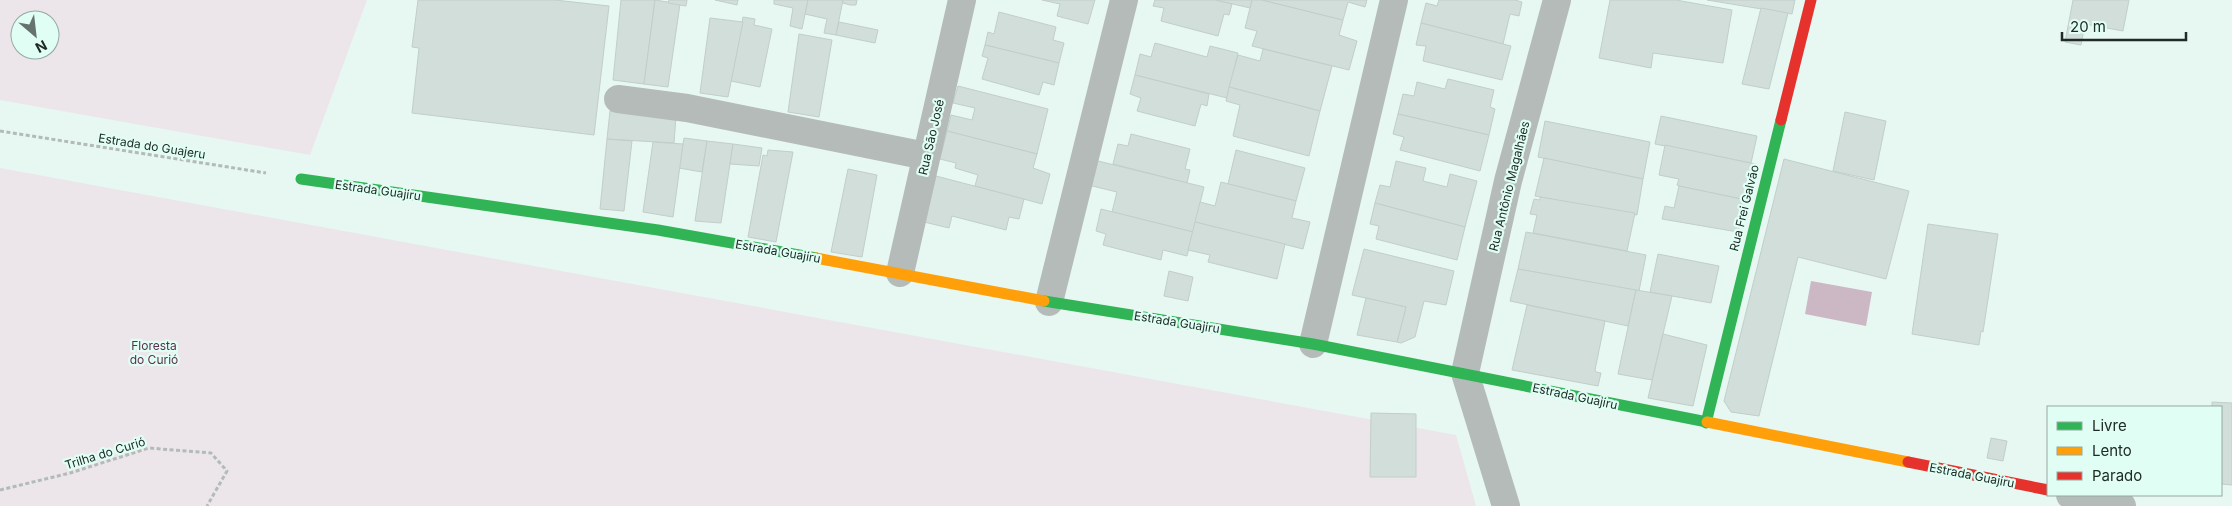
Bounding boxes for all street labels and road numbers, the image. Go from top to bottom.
street label: Rua São José [915,98,947,176]
street label: Rua Antônio Magalhães [1486,119,1532,253]
street label: Estrada do Guajeru [97,130,207,162]
street label: Rua Frei Galvão [1726,163,1762,253]
street label: Estrada Guajiru [334,177,422,203]
street label: Estrada Guajiru [734,236,822,266]
street label: Estrada Guajiru [1133,308,1221,336]
street label: Estrada Guajiru [1531,380,1619,412]
street label: Trilha do Curió [63,434,147,472]
street label: Estrada Guajiru [1928,459,2016,491]

